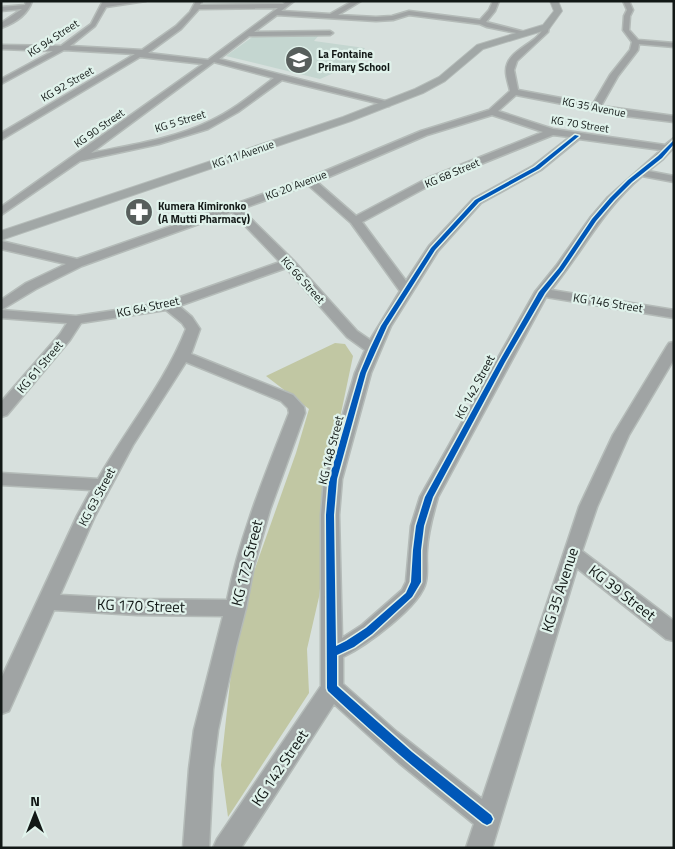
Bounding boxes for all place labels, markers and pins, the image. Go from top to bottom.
school or university icon: La Fontaine Primary School [284,45,314,75]
place label: La Fontaine Primary School [318,46,390,75]
pharmacy icon: Kumera Kimironko (A Mutti Pharmacy) [124,197,154,227]
place label: Kumera Kimironko (A Mutti Pharmacy) [158,198,250,227]

